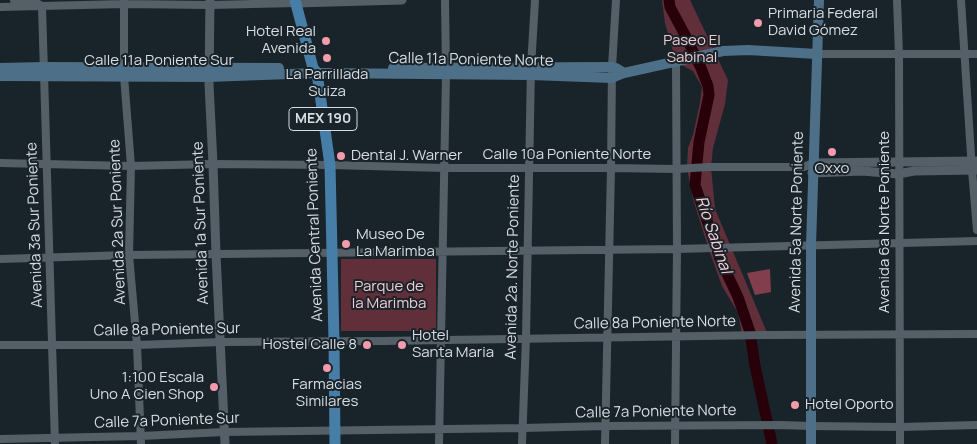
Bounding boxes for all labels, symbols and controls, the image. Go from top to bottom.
place label: Primaria Federal David Gómez [768,5,878,40]
marker: Primaria Federal David Gómez [752,17,764,29]
place label: Hotel Real Avenida [246,23,316,58]
park label: Paseo El Sabinal [663,32,721,67]
marker: Hotel Real Avenida [320,35,332,47]
street label: Calle 11a Poniente Norte [388,50,554,70]
street label: Calle 11a Poniente Sur [84,52,234,70]
marker: La Parrillada Suiza [321,52,333,64]
place label: La Parrillada Suiza [286,66,368,101]
road number: MEX 190 [289,108,357,130]
street label: Avenida 5a Norte Poniente [786,131,808,313]
street label: Avenida 6a Norte Poniente [876,131,894,313]
street label: Avenida 2a Sur Poniente [106,139,130,305]
street label: Avenida 1a Sur Poniente [189,141,213,305]
street label: Avenida 3a Sur Poniente [23,142,47,308]
street label: Calle 10a Poniente Norte [483,146,651,164]
marker: Oxxo [826,146,838,158]
place label: Dental J. Warner [351,147,463,165]
street label: Avenida Central Poniente [303,148,327,322]
marker: Dental J. Warner [335,150,347,162]
place label: Oxxo [815,160,849,178]
street label: Avenida 2a. Norte Poniente [502,174,524,360]
water label: Río Sabinal [691,194,735,276]
place label: Museo De La Marimba [356,226,435,261]
marker: Museo De La Marimba [340,238,352,250]
park label: Parque de la Marimba [352,278,426,313]
street label: Calle 8a Poniente Norte [574,313,736,333]
street label: Calle 8a Poniente Sur [94,320,240,340]
place label: Hotel Santa Maria [412,327,494,362]
place label: Hostel Calle 8 [263,336,357,354]
marker: Hostel Calle 8 [361,339,373,351]
marker: Hotel Santa Maria [396,339,408,351]
marker: Farmacias Similares [321,362,333,374]
place label: 1:100 Escala Uno A Cien Shop [90,369,204,404]
place label: Farmacias Similares [292,376,362,411]
marker: 1:100 Escala Uno A Cien Shop [208,381,220,393]
place label: Hotel Oporto [805,396,894,414]
marker: Hotel Oporto [789,399,801,411]
street label: Calle 7a Poniente Norte [575,402,737,422]
street label: Calle 7a Poniente Sur [94,409,240,433]

